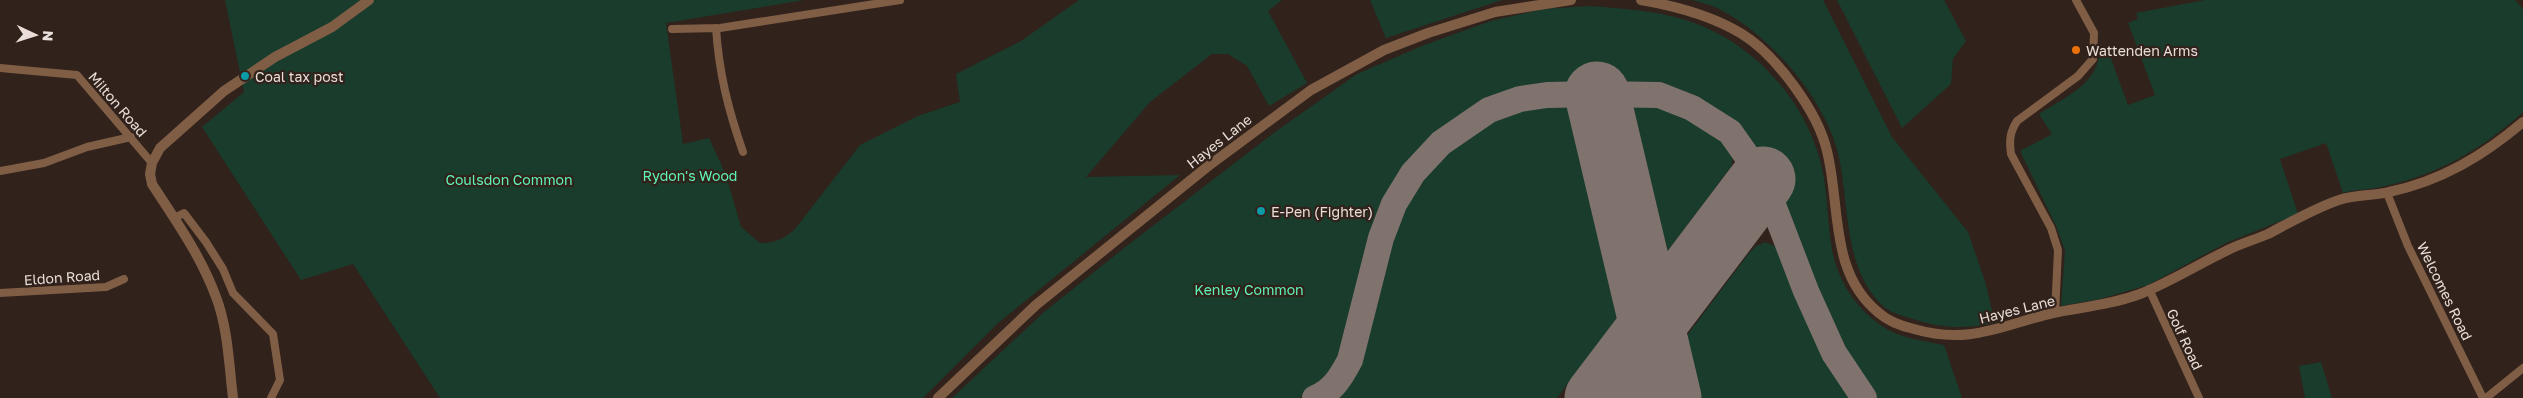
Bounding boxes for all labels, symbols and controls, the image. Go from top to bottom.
north arrow [10,10,60,60]
text: N [40,30,57,42]
place label: Wattenden Arms [2086,42,2198,59]
marker: Wattenden Arms [2070,44,2082,56]
street label: Milton Road [85,68,151,140]
place label: Coal tax post [255,68,344,85]
marker: Coal tax post [239,70,251,82]
street label: Hayes Lane [1183,110,1255,172]
park label: Rydon's Wood [643,167,737,184]
park label: Coulsdon Common [445,171,573,188]
place label: E-Pen (Fighter) [1271,203,1373,220]
marker: E-Pen (Fighter) [1255,205,1267,217]
street label: Welcomes Road [2414,239,2476,343]
street label: Eldon Road [23,266,101,288]
park label: Kenley Common [1194,281,1304,298]
street label: Hayes Lane [1977,291,2057,327]
street label: Golf Road [2163,306,2207,372]

